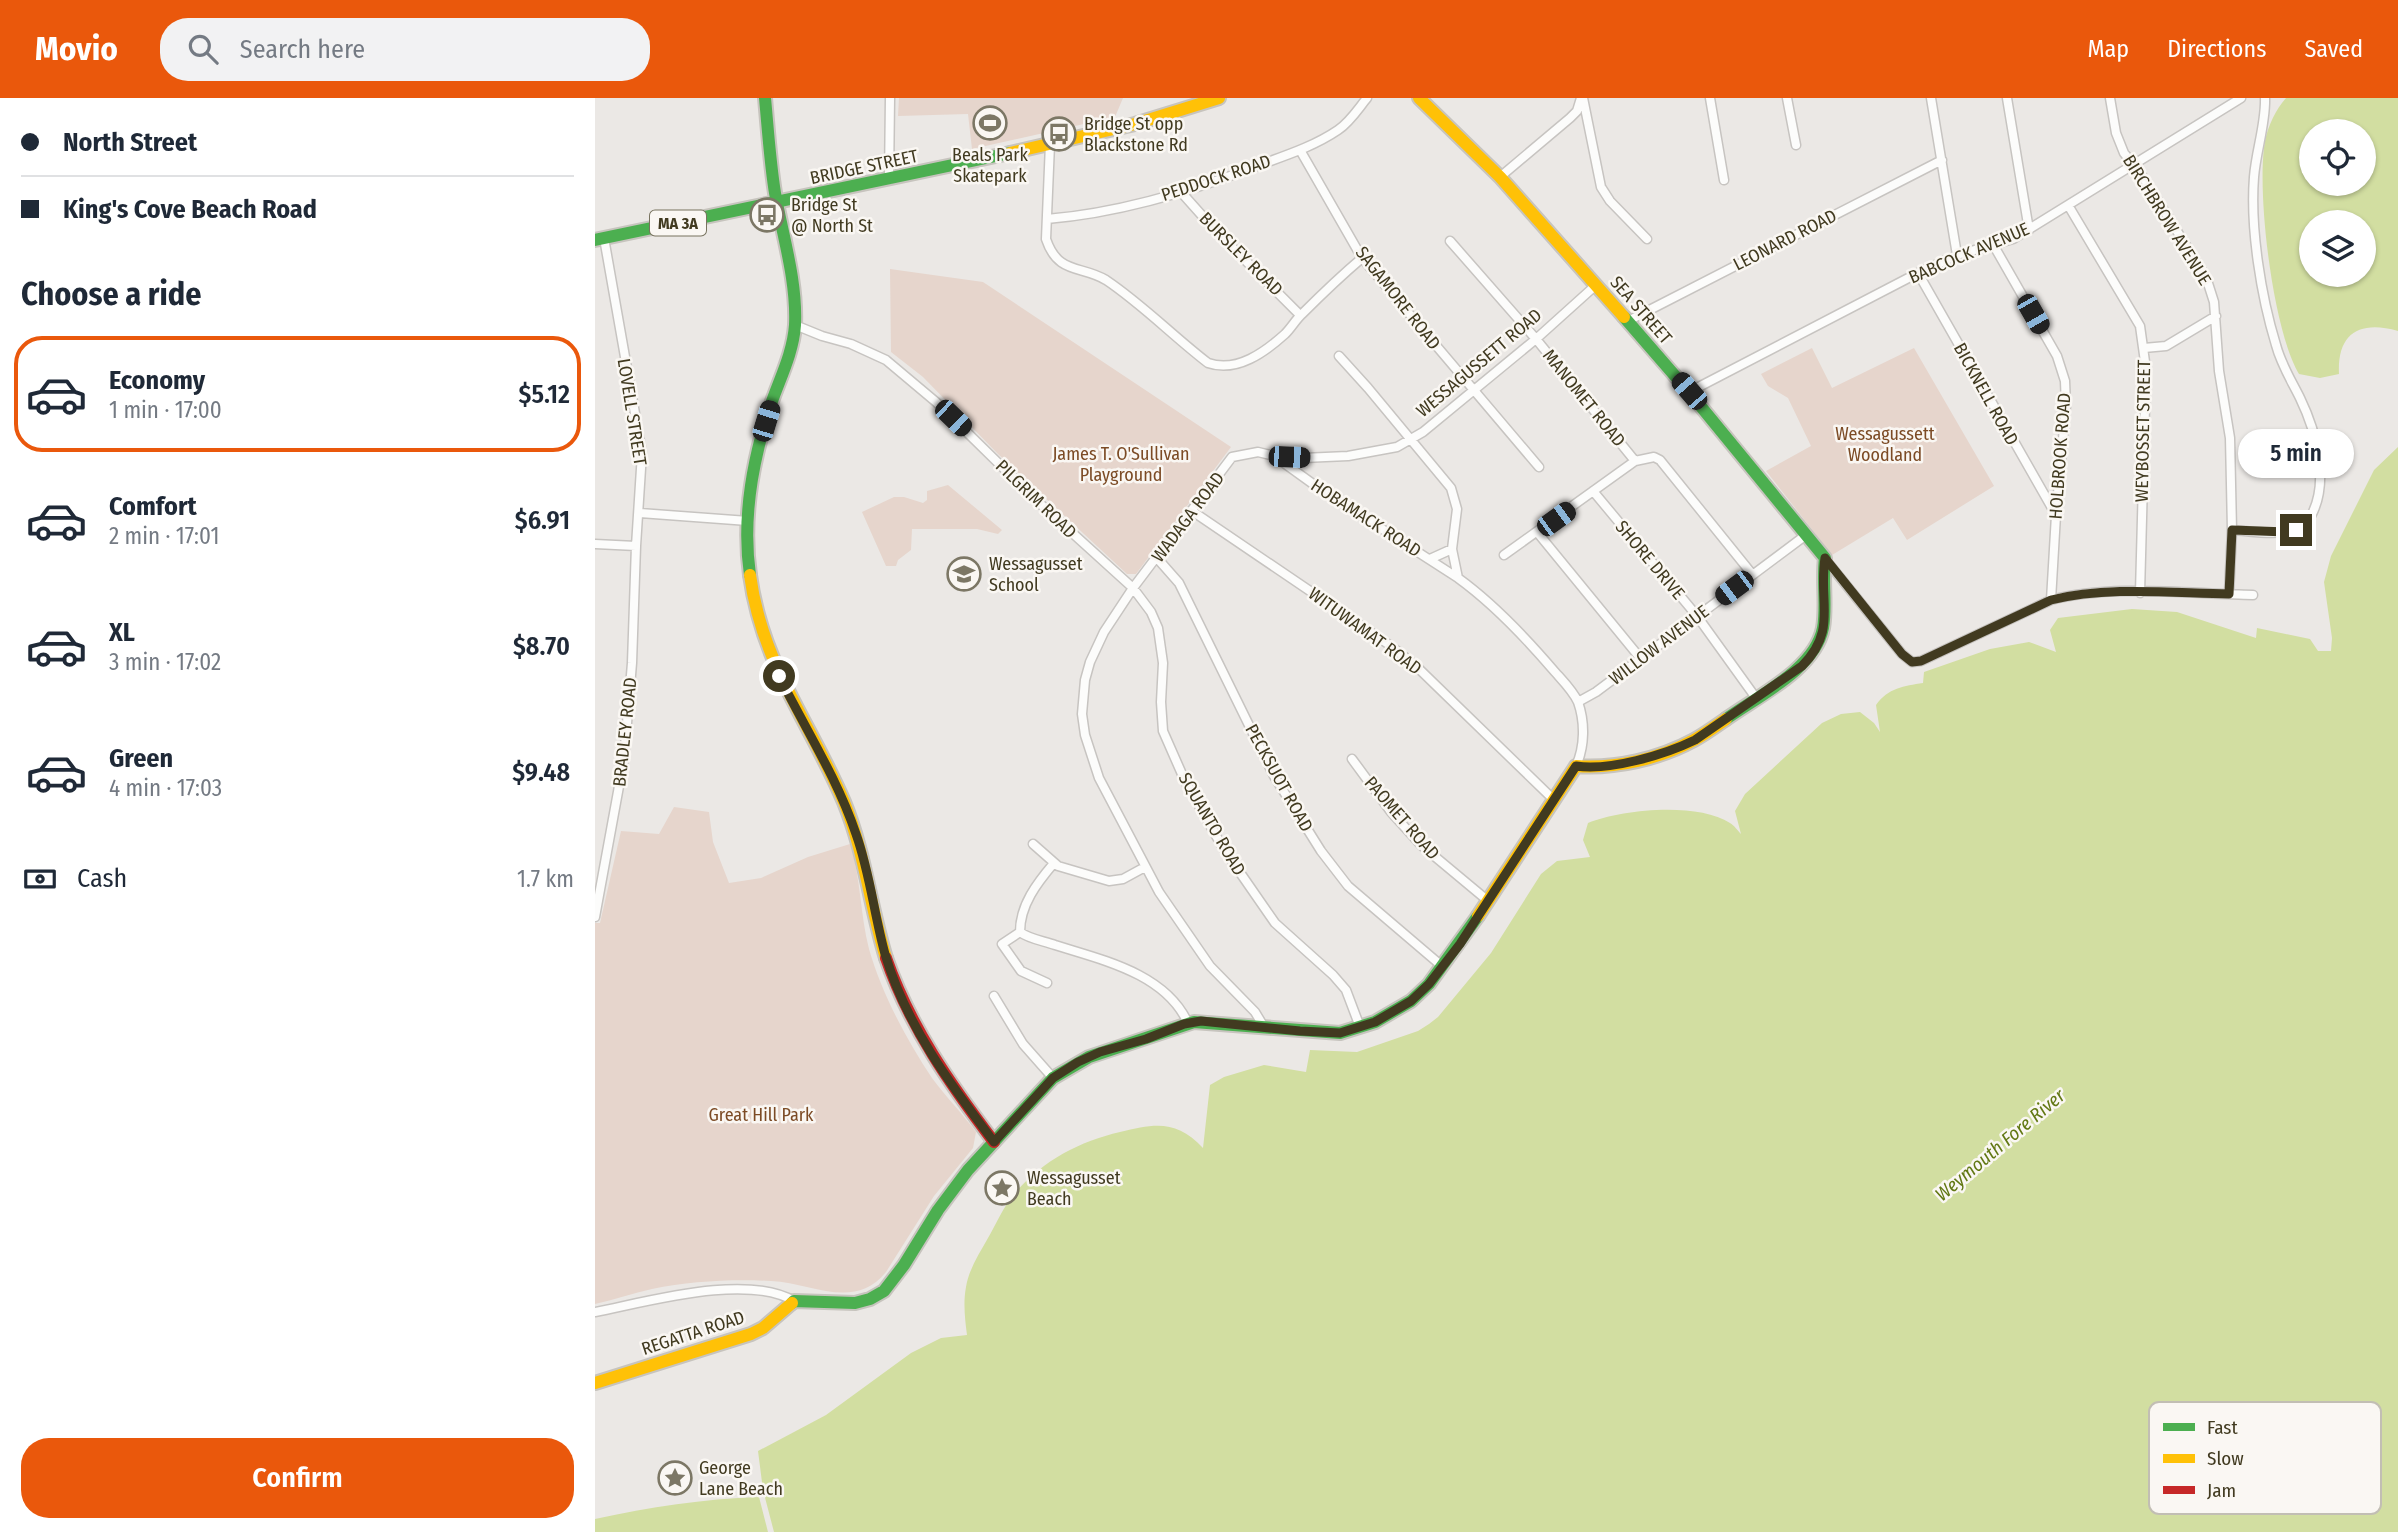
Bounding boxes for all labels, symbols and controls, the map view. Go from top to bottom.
search box [160,18,650,81]
text: Movio [35,29,118,69]
icon: search [184,30,222,68]
text: Search here [240,34,365,65]
text: Map [2088,35,2129,63]
text: Directions [2167,35,2266,63]
text: Saved [2304,35,2363,63]
sports icon: Beals Park Skatepark [971,104,1009,142]
place label: Bridge St opp Blackstone Rd [1084,113,1188,156]
bus stop icon: Bridge St opp Blackstone Rd [1040,115,1078,153]
map controls [2299,119,2376,287]
button: locate [2299,119,2376,196]
text: North Street [63,127,197,158]
place label: Beals Park Skatepark [952,144,1029,187]
street label: BRIDGE STREET [808,145,921,189]
street label: PEDDOCK ROAD [1159,150,1273,206]
street label: BIRCHBROW AVENUE [2118,151,2216,289]
text: King's Cove Beach Road [63,194,317,225]
place label: Bridge St @ North St [791,194,873,237]
bus stop icon: Bridge St @ North St [748,196,786,234]
street label: LEONARD ROAD [1730,205,1840,275]
street label: BURSLEY ROAD [1195,208,1287,300]
button: layers [2299,210,2376,287]
road number: MA 3A [650,211,706,236]
street label: BABCOCK AVENUE [1905,218,2033,288]
street label: SAGAMORE ROAD [1351,242,1445,354]
street label: SEA STREET [1605,271,1677,349]
text: Choose a ride [21,275,202,313]
car [2014,291,2053,337]
street label: WESSAGUSSETT ROAD [1412,304,1546,422]
street label: BICKNELL ROAD [1949,339,2023,449]
street label: MANOMET ROAD [1538,345,1630,451]
street label: LOVELL STREET [613,357,651,468]
street label: WEYBOSSET STREET [2131,359,2155,502]
icon: car [25,363,88,426]
text: Economy [109,365,205,396]
car [1668,368,1711,414]
text: $5.12 [519,379,570,410]
street label: HOLBROOK ROAD [2045,392,2075,520]
text: 1 min · 17:00 [109,396,222,424]
car [931,396,976,440]
car [750,398,783,444]
park label: Wessagussett Woodland [1835,423,1935,466]
callout: 5 min [2238,428,2354,478]
text: 5 min [2270,439,2322,467]
park label: James T. O'Sullivan Playground [1052,443,1190,486]
car [1268,446,1311,468]
street label: PILGRIM ROAD [991,455,1081,543]
street label: WADAGA ROAD [1147,468,1229,566]
street label: HOBAMACK ROAD [1307,474,1425,562]
icon: car [25,489,88,552]
text: Comfort [109,491,197,522]
car [1533,498,1580,540]
text: $6.91 [515,505,570,536]
route end [2280,514,2312,546]
street label: SHORE DRIVE [1611,516,1689,604]
text: 2 min · 17:01 [109,522,219,550]
place label: Wessagusset School [989,553,1083,596]
school or university icon: Wessagusset School [945,555,983,593]
car [1711,567,1758,609]
street label: WITUWAMAT ROAD [1304,583,1426,679]
street label: WILLOW AVENUE [1605,600,1713,690]
icon: car [25,615,88,678]
text: XL [109,617,135,648]
text: $8.70 [513,631,570,662]
text: 3 min · 17:02 [109,648,221,676]
route start [763,660,795,692]
street label: BRADLEY ROAD [608,676,642,788]
street label: PECKSUOT ROAD [1240,720,1318,836]
icon: car [25,741,88,804]
text: Green [109,743,173,774]
text: $9.48 [512,757,570,788]
street label: SQUANTO ROAD [1174,769,1250,879]
street label: PAOMET ROAD [1360,772,1444,864]
text: 4 min · 17:03 [109,774,222,802]
icon: cash [21,860,59,898]
text: Cash [77,863,127,894]
text: 1.7 km [517,865,574,893]
water label: Weymouth Fore River [1931,1083,2071,1206]
park label: Great Hill Park [709,1104,814,1126]
place label: Wessagusset Beach [1027,1167,1121,1210]
place icon: Wessagusset Beach [983,1169,1021,1207]
street label: REGATTA ROAD [639,1306,747,1360]
legend [2149,1402,2381,1514]
text: Fast [2207,1416,2238,1439]
button: Confirm [21,1438,574,1518]
text: Slow [2207,1447,2244,1470]
place label: George Lane Beach [699,1457,783,1500]
place icon: George Lane Beach [656,1459,694,1497]
text: Jam [2207,1479,2236,1502]

